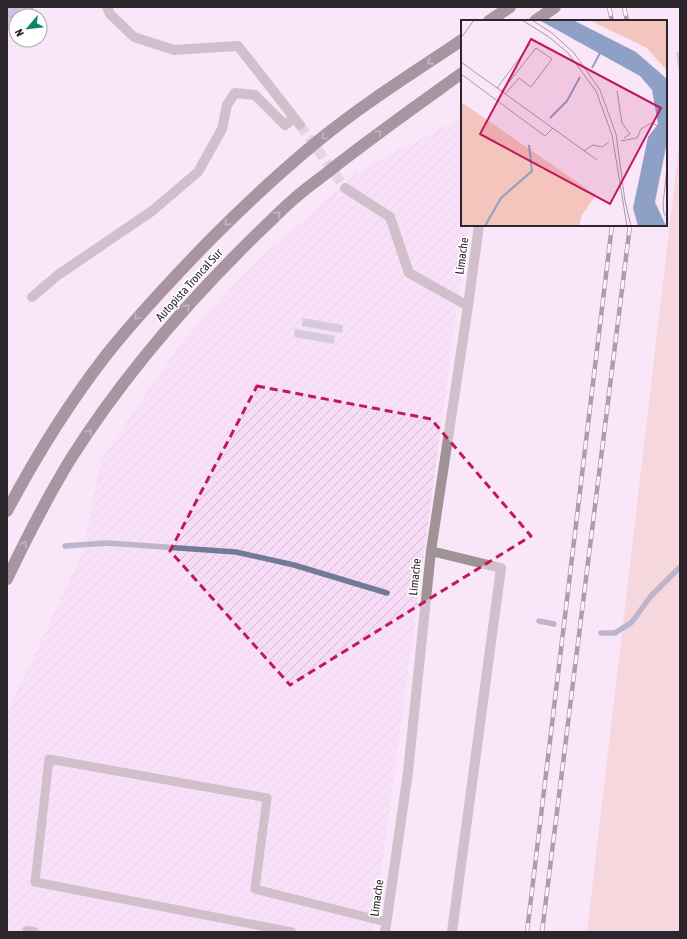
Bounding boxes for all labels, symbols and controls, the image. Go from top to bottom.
north arrow [8,8,48,48]
inset map [461,20,667,226]
text: N [12,27,26,38]
one-way arrow [427,57,434,64]
one-way arrow [375,130,382,138]
one-way arrow [321,132,328,139]
one-way arrow [273,211,281,219]
one-way arrow [224,218,232,226]
street label: Limache [452,237,472,275]
street label: Autopista Troncal Sur [153,246,226,324]
one-way arrow [182,304,189,312]
one-way arrow [135,313,142,320]
one-way arrow [84,429,92,436]
one-way arrow [19,541,26,548]
street label: Limache [406,558,424,596]
street label: Limache [367,879,387,917]

